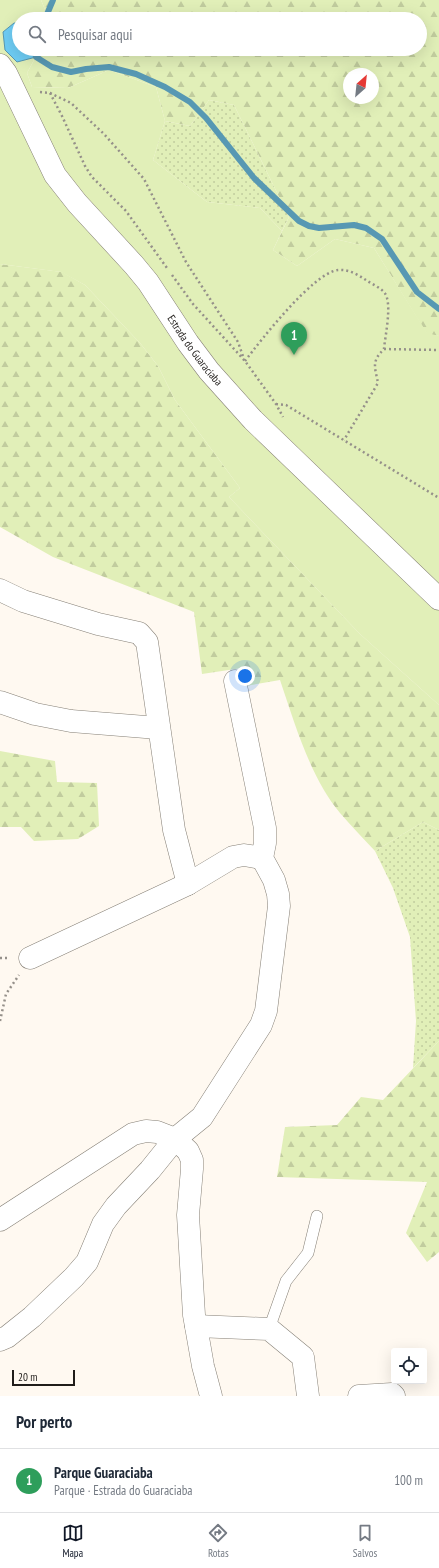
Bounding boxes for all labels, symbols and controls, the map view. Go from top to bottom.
search box [12,12,427,56]
icon: search [26,23,48,45]
text: Pesquisar aqui [58,25,132,44]
north arrow [343,68,379,104]
street label: Estrada do Guaraciaba [165,312,226,388]
pin: 1 [281,322,307,355]
your location [235,666,255,686]
map controls [391,1348,427,1384]
button: locate [391,1348,427,1384]
scale bar [12,1368,75,1387]
text: 20 m [18,1370,37,1384]
text: Por perto [16,1411,72,1433]
text: Parque Guaraciaba [54,1463,153,1482]
text: 1 [26,1472,32,1489]
text: 100 m [394,1472,423,1489]
text: Parque · Estrada do Guaraciaba [54,1482,193,1499]
tab: Mapa [62,1522,84,1560]
tab: Rotas [207,1522,229,1560]
tab: Salvos [353,1522,377,1560]

